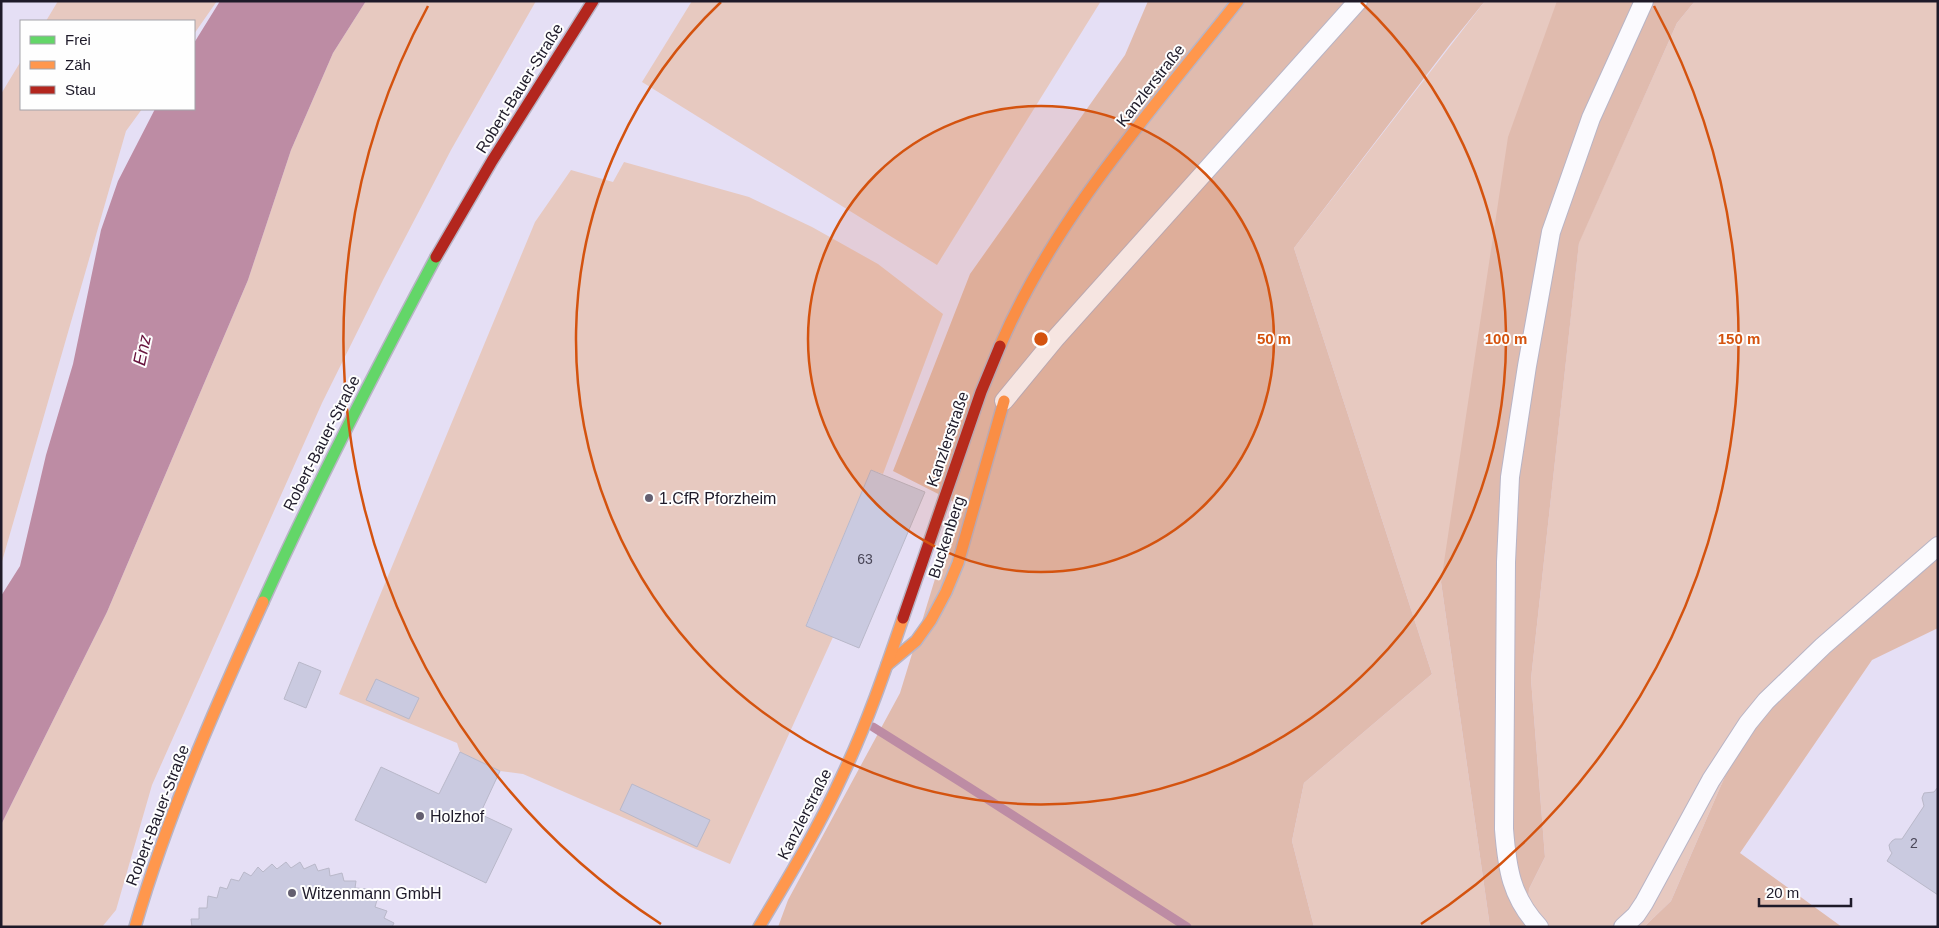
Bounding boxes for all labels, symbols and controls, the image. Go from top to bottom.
legend [20,20,195,110]
street label: Robert-Bauer-Straße [473,20,566,156]
text: Frei [65,31,91,48]
street label: Kanzlerstraße [1113,41,1188,130]
text: Zäh [65,56,91,73]
text: Stau [65,81,96,98]
centre of rings [1032,330,1050,348]
text: 50 m [1257,330,1291,347]
text: 100 m [1485,330,1527,347]
text: 150 m [1718,330,1760,347]
water label: Enz [129,333,155,367]
street label: Robert-Bauer-Straße [280,373,363,514]
street label: Kanzlerstraße [923,389,972,489]
place label: 1.CfR Pforzheim [659,490,776,507]
marker: 1.CfR Pforzheim [643,492,655,504]
street label: Buckenberg [925,494,968,580]
house number: 63 [857,551,873,567]
street label: Robert-Bauer-Straße [123,742,192,888]
street label: Kanzlerstraße [774,766,835,862]
place label: Holzhof [430,808,485,825]
marker: Holzhof [414,810,426,822]
house number: 2 [1910,835,1918,851]
scale bar [1759,876,1852,908]
text: 20 m [1766,884,1799,901]
place label: Witzenmann GmbH [302,885,442,902]
marker: Witzenmann GmbH [286,887,298,899]

